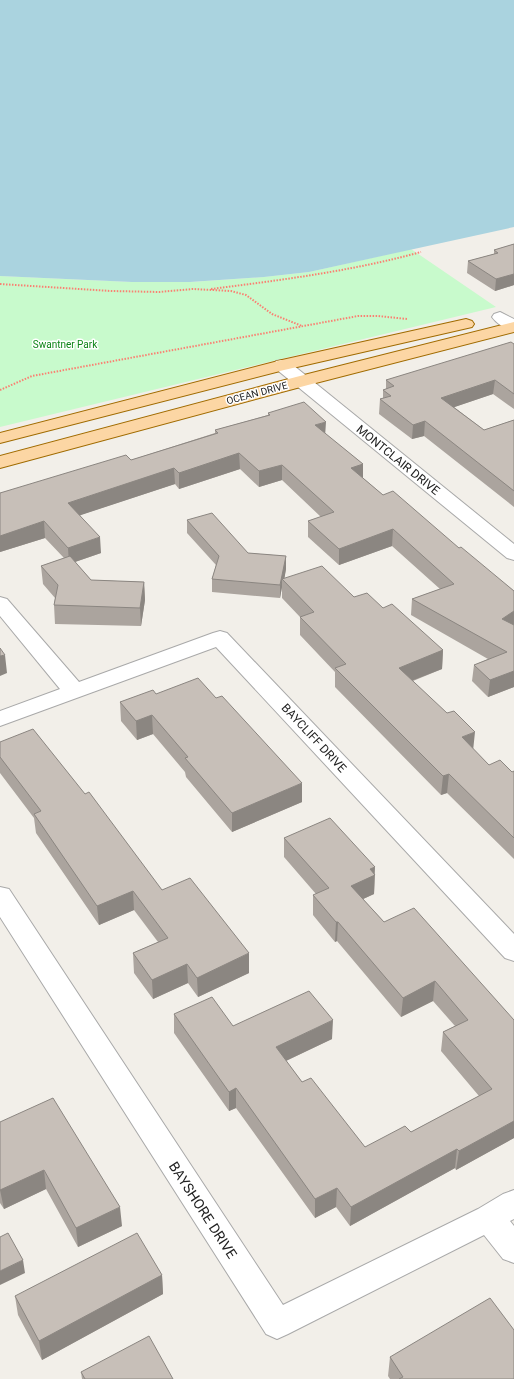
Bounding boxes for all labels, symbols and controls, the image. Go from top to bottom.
park label: Swantner Park [33,339,98,350]
street label: OCEAN DRIVE [225,379,289,406]
street label: MONTCLAIR DRIVE [354,422,443,498]
street label: BAYCLIFF DRIVE [279,701,349,775]
street label: BAYSHORE DRIVE [166,1159,240,1261]

